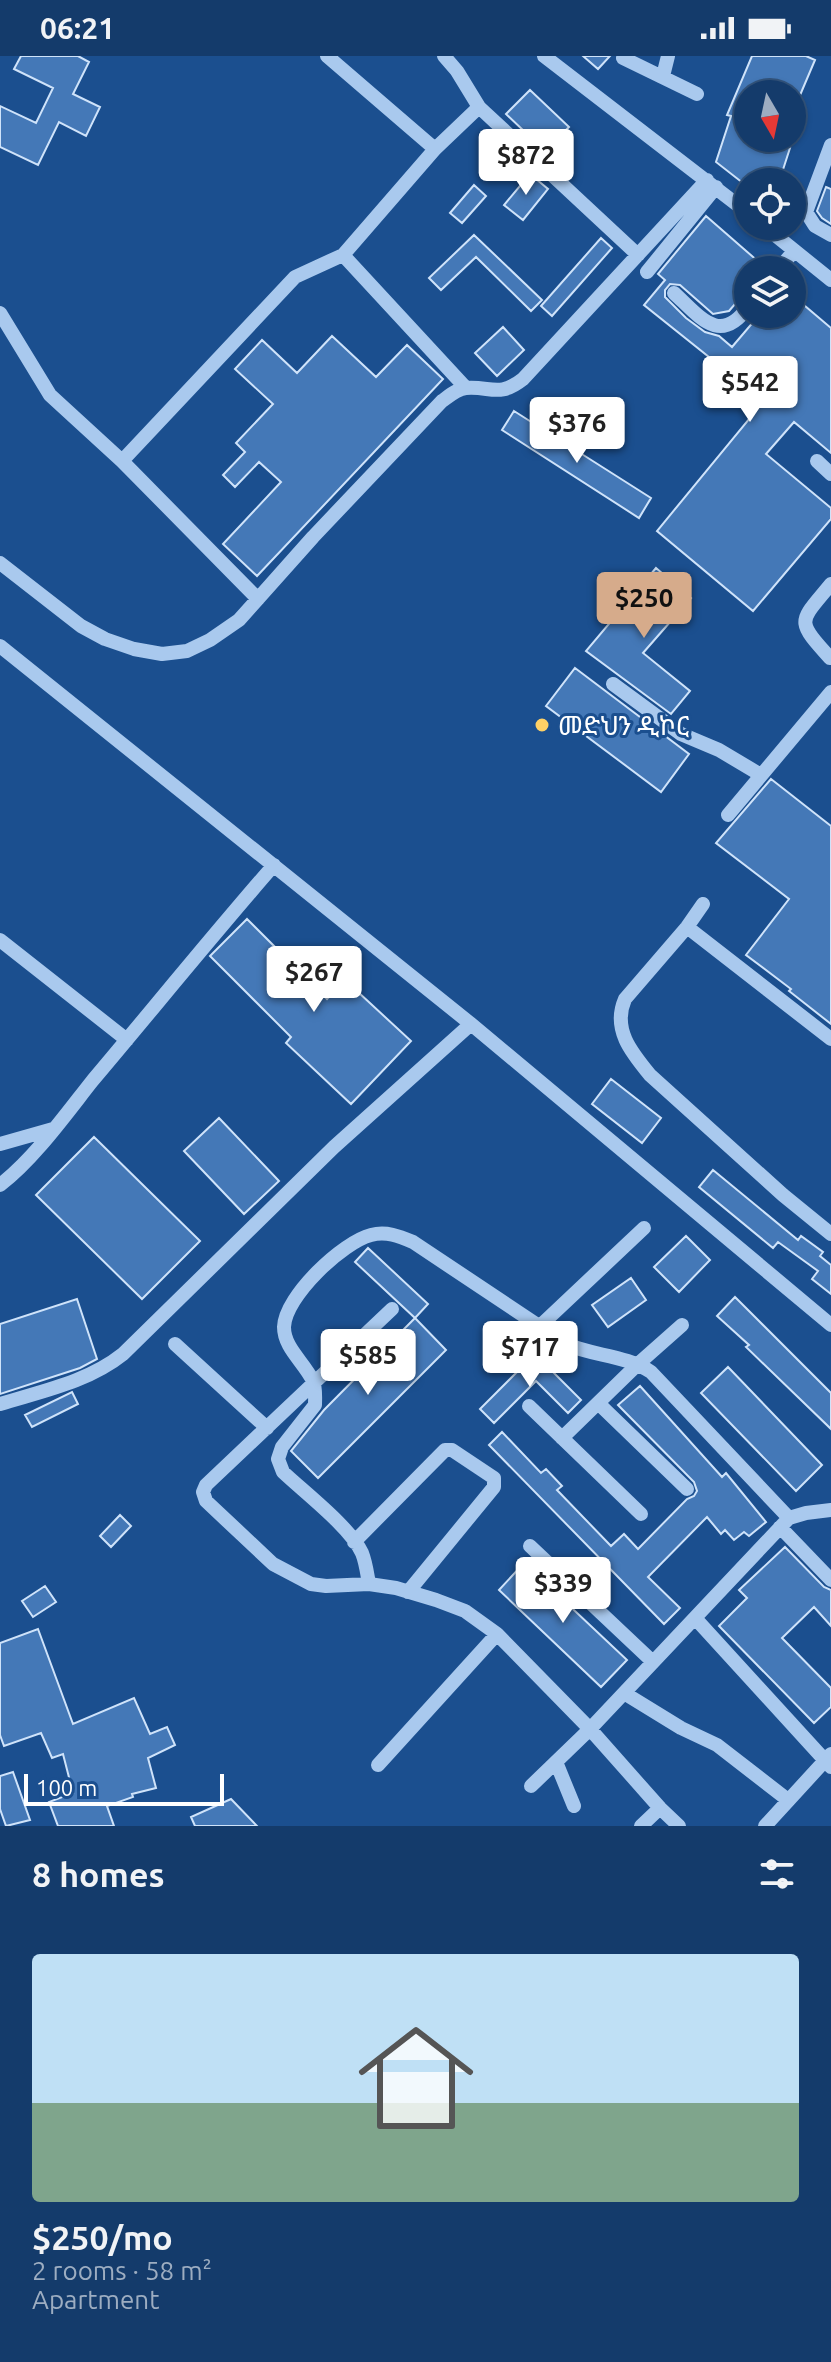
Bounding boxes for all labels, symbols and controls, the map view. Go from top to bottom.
text: 06:21 [40,11,115,45]
north arrow [734,80,806,152]
map controls [734,80,806,328]
pin: $872 [479,129,573,197]
text: $872 [497,140,555,169]
button: locate [734,168,806,240]
button: layers [734,256,806,328]
pin: $542 [703,356,797,424]
text: $542 [721,367,779,396]
pin: $376 [530,397,624,465]
text: $376 [548,408,606,437]
pin: $250 [597,572,691,640]
text: $250 [615,583,673,612]
place label: መድህን ዲኮር [558,711,689,740]
marker: መድህን ዲኮር [533,716,551,734]
pin: $267 [267,946,361,1014]
text: $267 [285,957,343,986]
pin: $717 [483,1321,577,1389]
pin: $585 [321,1329,415,1397]
text: $717 [501,1332,559,1361]
text: $585 [339,1340,397,1369]
pin: $339 [516,1557,610,1625]
text: $339 [534,1568,592,1597]
scale bar [24,1770,224,1806]
text: 100 m [36,1775,97,1800]
icon: filters [755,1852,799,1896]
text: 8 homes [32,1855,165,1893]
icon: home [344,2006,488,2150]
text: $250/mo [32,2218,173,2256]
text: 2 rooms · 58 m² [32,2256,212,2285]
text: Apartment [32,2285,159,2314]

